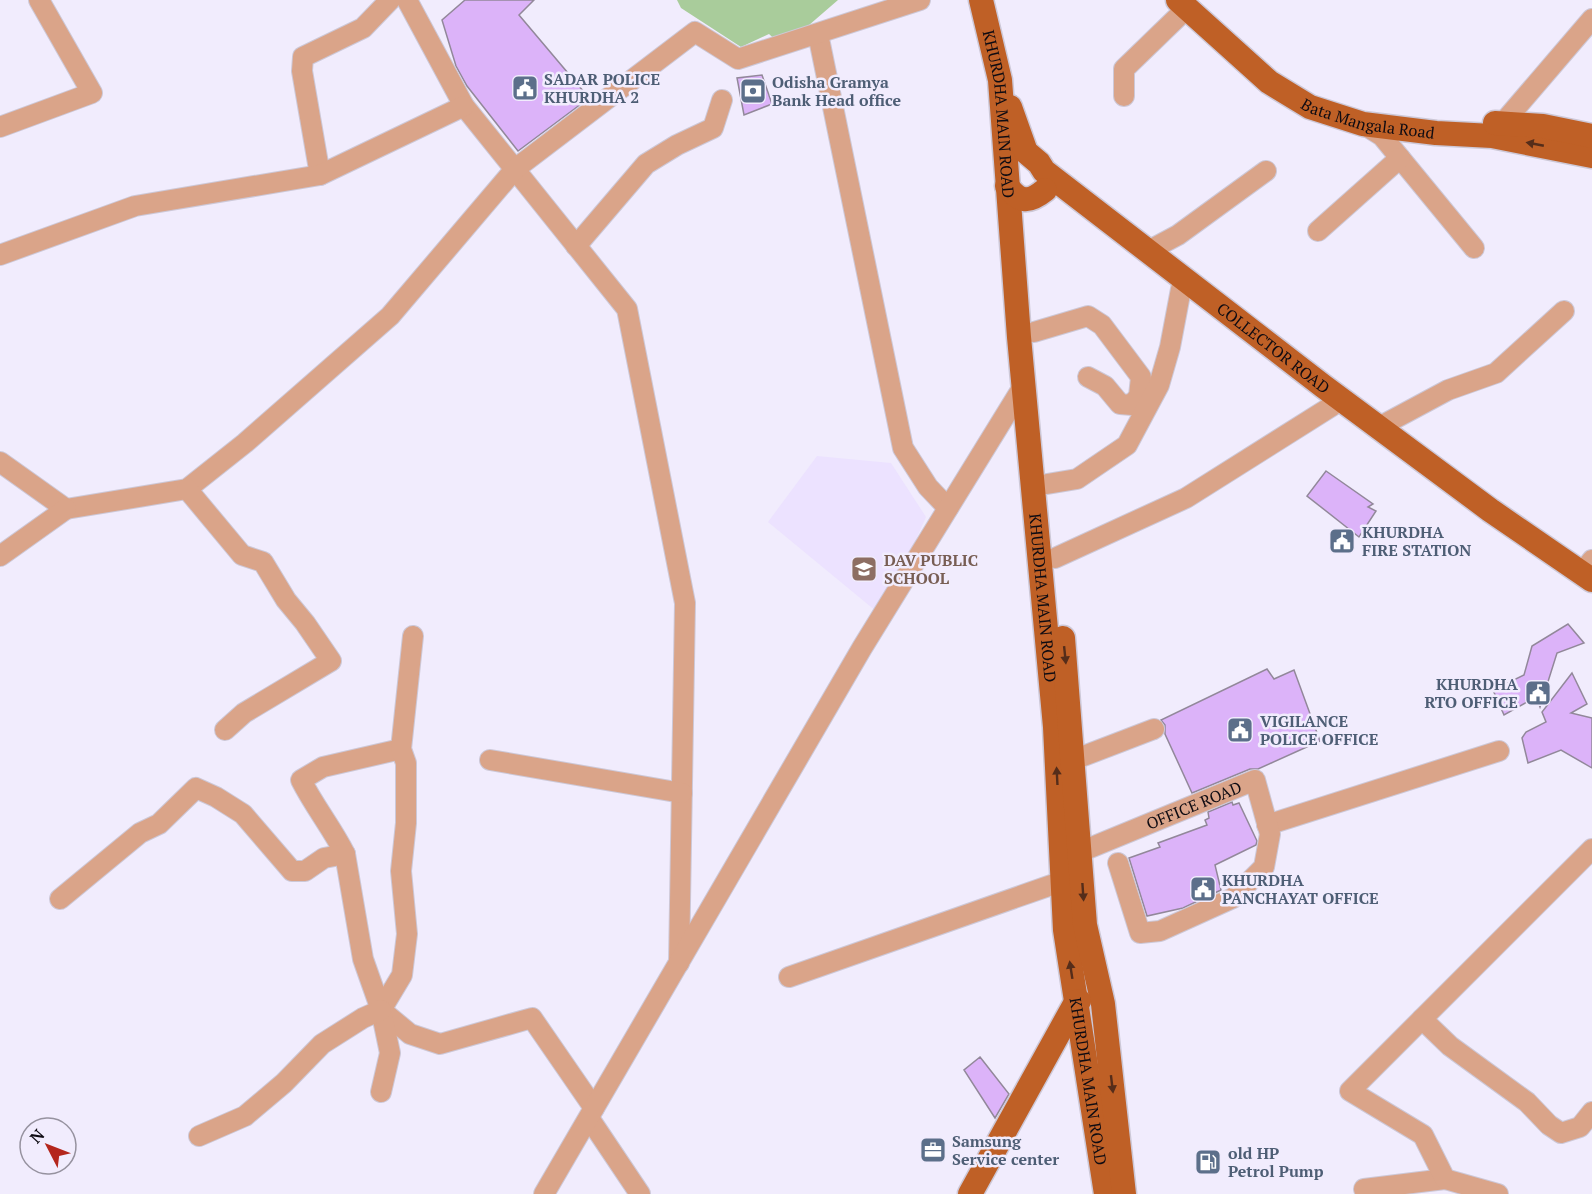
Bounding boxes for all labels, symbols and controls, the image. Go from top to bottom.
street label: KHURDHA MAIN ROAD [978,28,1020,199]
place label: SADAR POLICE KHURDHA 2 [544,68,660,108]
place label: Odisha Gramya Bank Head office [772,71,901,111]
public building icon: SADAR POLICE KHURDHA 2 [510,73,540,103]
bank icon: Odisha Gramya Bank Head office [738,76,768,106]
street label: Bata Mangala Road [1297,93,1436,144]
one-way arrow [1525,139,1544,148]
street label: COLLECTOR ROAD [1213,297,1334,398]
street label: KHURDHA MAIN ROAD [1024,513,1062,683]
place label: KHURDHA FIRE STATION [1362,521,1472,561]
public building icon: KHURDHA FIRE STATION [1327,526,1357,556]
place label: DAV PUBLIC SCHOOL [884,549,978,589]
school or university icon: DAV PUBLIC SCHOOL [849,554,879,584]
one-way arrow [1060,646,1070,665]
place label: KHURDHA RTO OFFICE [1425,673,1518,713]
public building icon: KHURDHA RTO OFFICE [1523,678,1553,708]
place label: VIGILANCE POLICE OFFICE [1260,710,1378,750]
public building icon: VIGILANCE POLICE OFFICE [1225,715,1255,745]
one-way arrow [1053,766,1062,785]
street label: OFFICE ROAD [1143,776,1245,835]
place label: KHURDHA PANCHAYAT OFFICE [1222,869,1379,909]
public building icon: KHURDHA PANCHAYAT OFFICE [1188,874,1218,904]
one-way arrow [1078,882,1088,901]
one-way arrow [1067,961,1076,980]
street label: KHURDHA MAIN ROAD [1065,996,1112,1167]
one-way arrow [1107,1075,1117,1094]
north arrow [18,1116,78,1176]
text: N [25,1124,49,1148]
place label: Samsung Service center [952,1130,1059,1170]
office icon: Samsung Service center [918,1135,948,1165]
place label: old HP Petrol Pump [1228,1142,1324,1182]
fuel station icon: old HP Petrol Pump [1193,1147,1223,1177]

